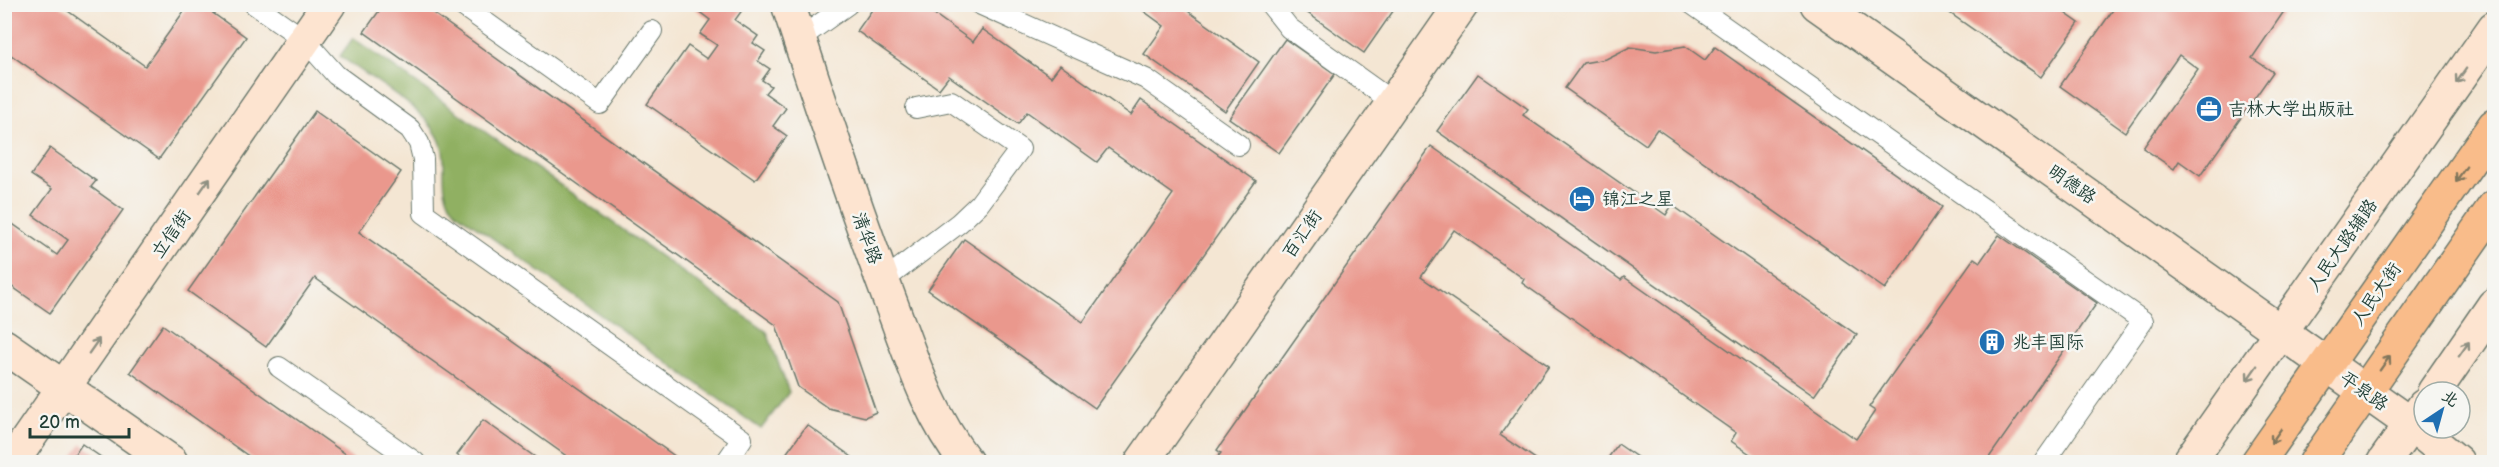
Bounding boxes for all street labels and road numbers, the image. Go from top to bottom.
street label: 明德路 [2044,160,2100,208]
street label: 人民大路辅路 [2303,195,2382,296]
street label: 立信街 [147,206,195,262]
street label: 百汇街 [1278,206,1326,262]
street label: 清华路 [847,209,886,267]
street label: 人民大街 [2347,259,2406,330]
street label: 平泉路 [2336,367,2392,415]

